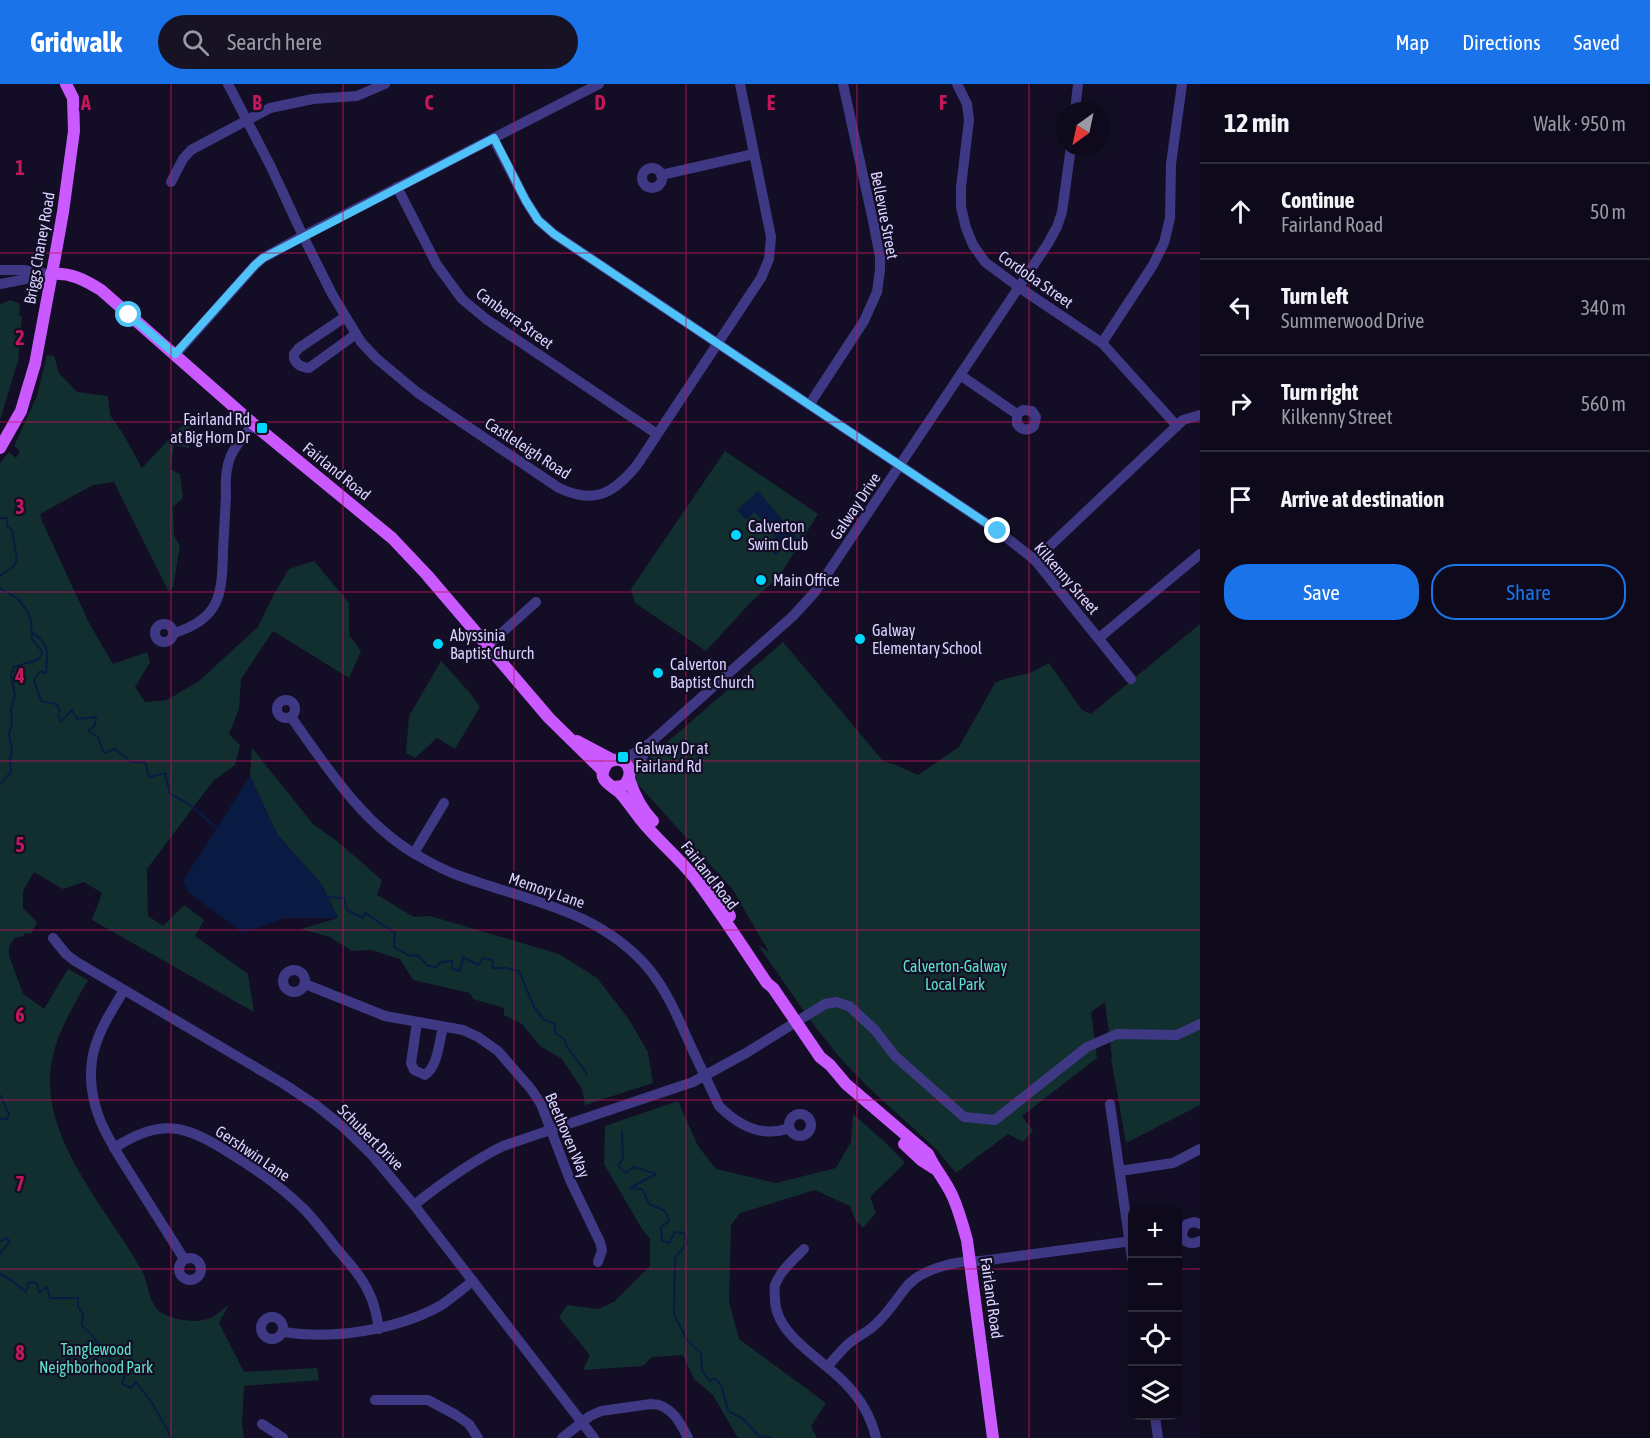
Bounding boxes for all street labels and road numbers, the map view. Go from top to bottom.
street label: Bellevue Street [868,170,902,261]
street label: Briggs Chaney Road [20,190,59,306]
street label: Cordoba Street [995,247,1077,312]
street label: Canberra Street [473,284,557,352]
street label: Castleleigh Road [481,414,574,483]
street label: Fairland Road [300,438,374,504]
street label: Galway Drive [826,469,885,543]
street label: Kilkenny Street [1030,538,1103,618]
street label: Fairland Road [678,837,742,913]
street label: Memory Lane [506,869,587,912]
street label: Beethoven Way [541,1090,594,1181]
street label: Schubert Drive [334,1100,408,1174]
street label: Gershwin Lane [212,1122,294,1184]
street label: Fairland Road [977,1256,1007,1340]

